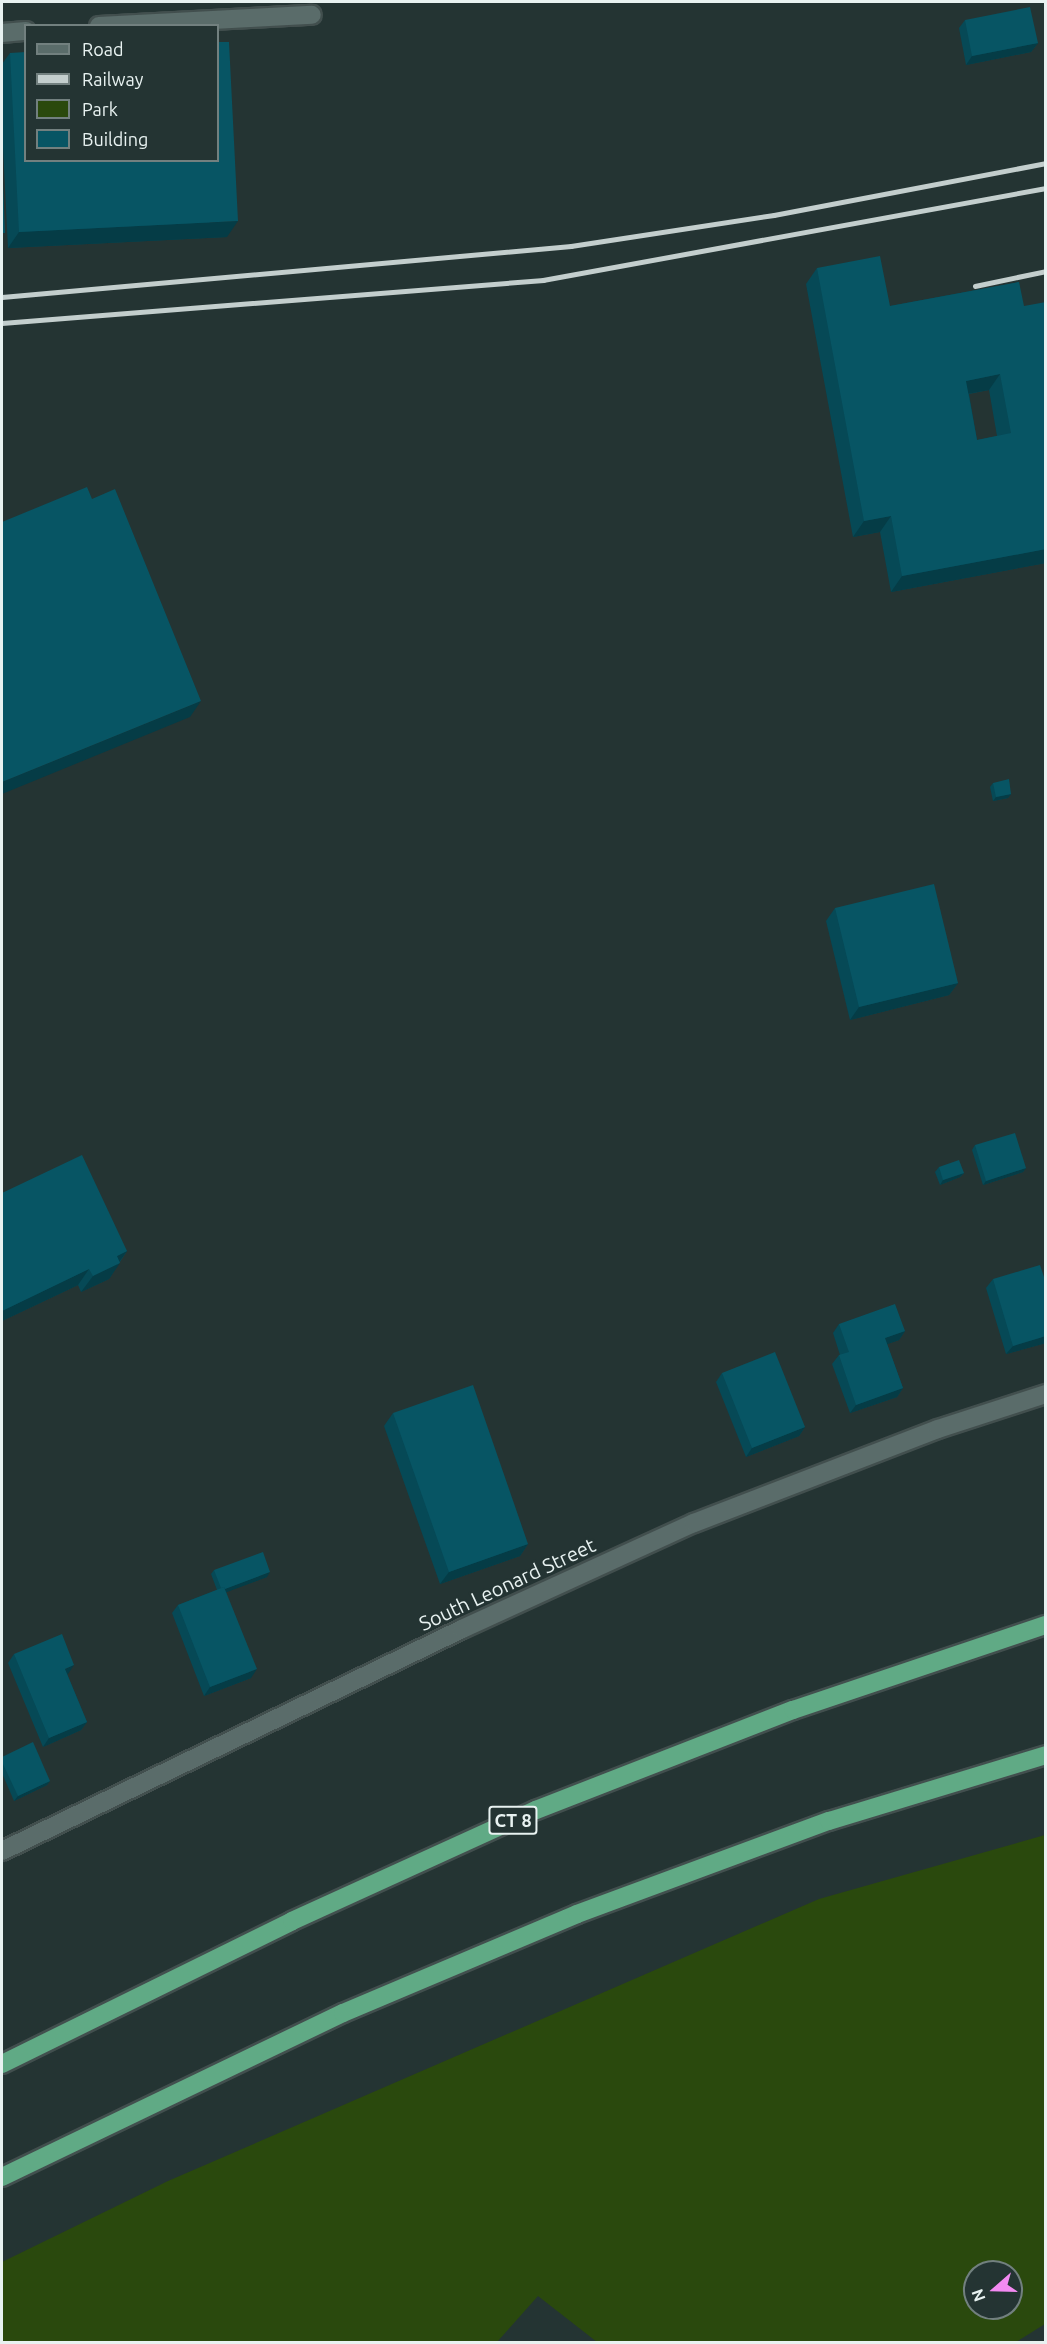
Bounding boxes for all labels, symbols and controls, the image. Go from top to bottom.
legend [24,24,219,162]
text: Road [82,39,124,59]
text: Railway [82,69,143,89]
text: Park [82,99,118,119]
text: Building [82,129,148,149]
street label: South Leonard Street [415,1533,599,1635]
road number: CT 8 [488,1805,538,1835]
north arrow [963,2260,1023,2320]
text: N [967,2287,988,2304]

